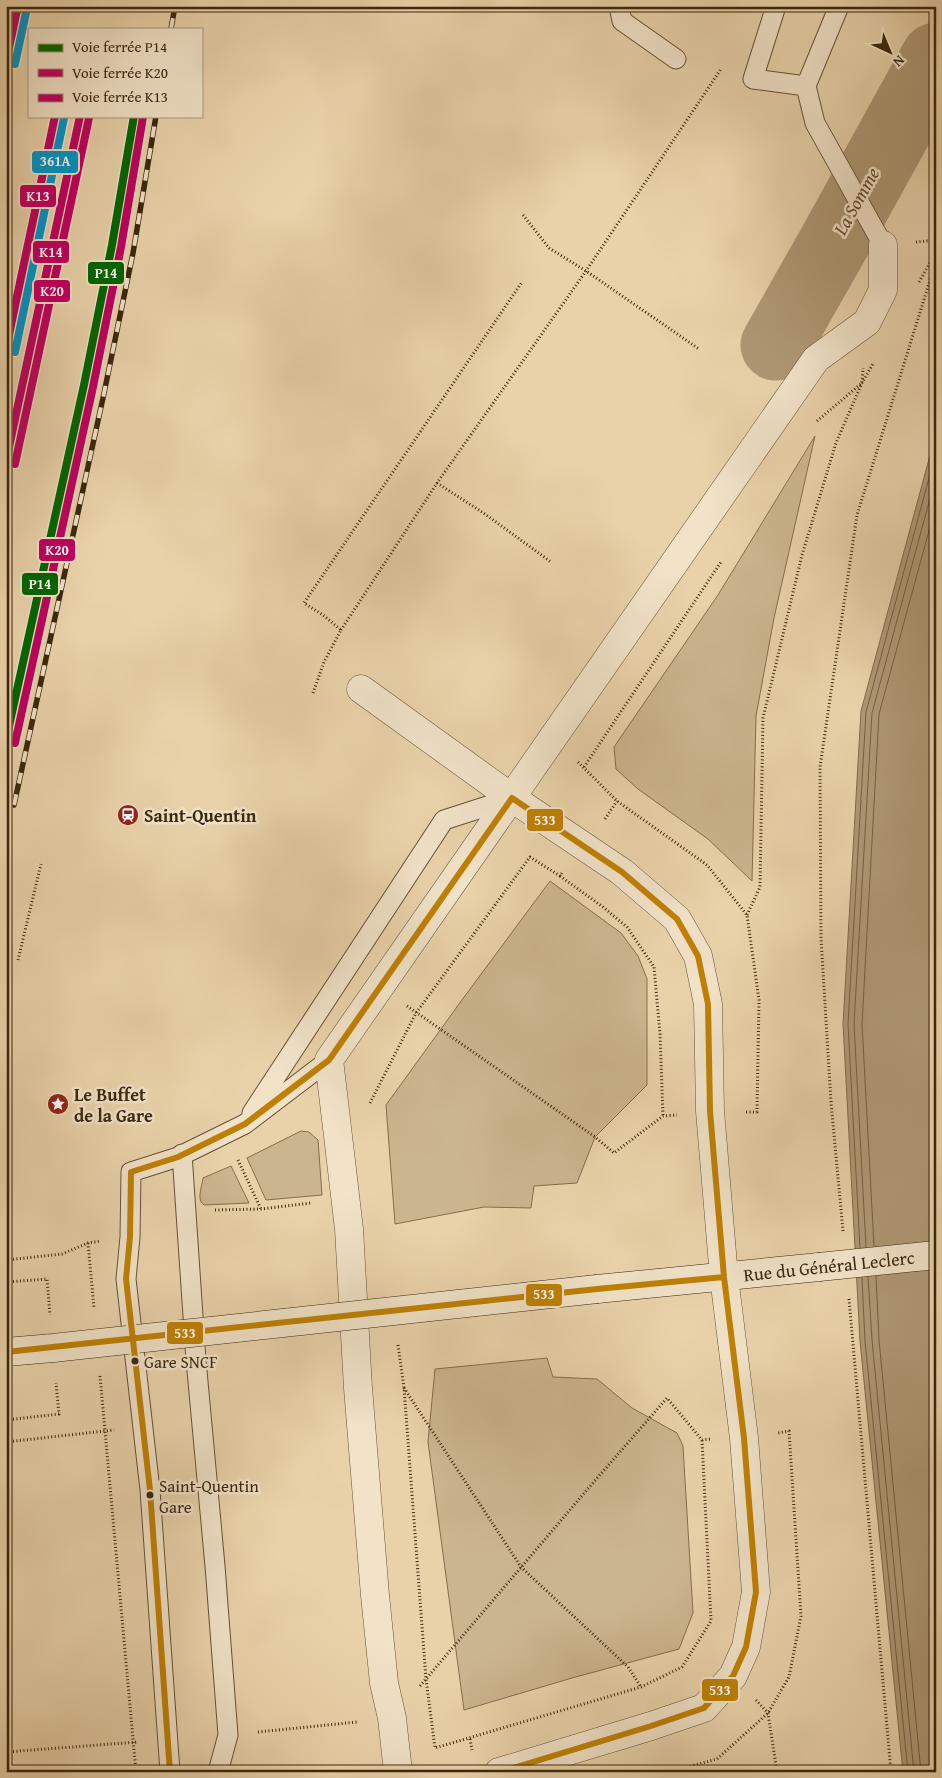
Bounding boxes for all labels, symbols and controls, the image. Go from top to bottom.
legend [28,28,202,118]
north arrow [864,28,914,78]
text: Voie ferrée P14 [72,36,167,57]
text: N [888,51,909,72]
text: Voie ferrée K20 [72,62,168,83]
text: Voie ferrée K13 [72,86,168,107]
line badge: 361A [31,150,79,174]
text: 361A [40,151,70,171]
water label: La Somme [825,162,886,241]
line badge: K13 [19,184,57,208]
text: K13 [26,186,50,206]
line badge: K14 [32,240,70,264]
text: K14 [39,242,63,262]
line badge: P14 [87,261,125,285]
text: P14 [95,263,117,283]
line badge: K20 [33,279,71,303]
text: K20 [40,281,64,301]
line badge: K20 [38,538,76,562]
text: K20 [45,540,69,560]
line badge: P14 [21,572,59,596]
text: P14 [29,574,51,594]
place label: Saint-Quentin [144,802,257,829]
station icon: Saint-Quentin [116,803,140,827]
line badge: 533 [526,808,564,832]
text: 533 [534,810,556,830]
place label: Le Buffet de la Gare [74,1081,153,1129]
place icon: Le Buffet de la Gare [46,1092,70,1116]
street label: Rue du Général Leclerc [742,1244,916,1288]
line badge: 533 [525,1283,563,1307]
text: 533 [533,1284,555,1304]
line badge: 533 [166,1321,204,1345]
text: 533 [174,1323,196,1343]
place label: Gare SNCF [144,1349,217,1374]
marker: Gare SNCF [130,1356,140,1366]
place label: Saint-Quentin Gare [159,1473,259,1519]
marker: Saint-Quentin Gare [145,1490,155,1500]
line badge: 533 [701,1678,739,1702]
text: 533 [709,1680,731,1700]

